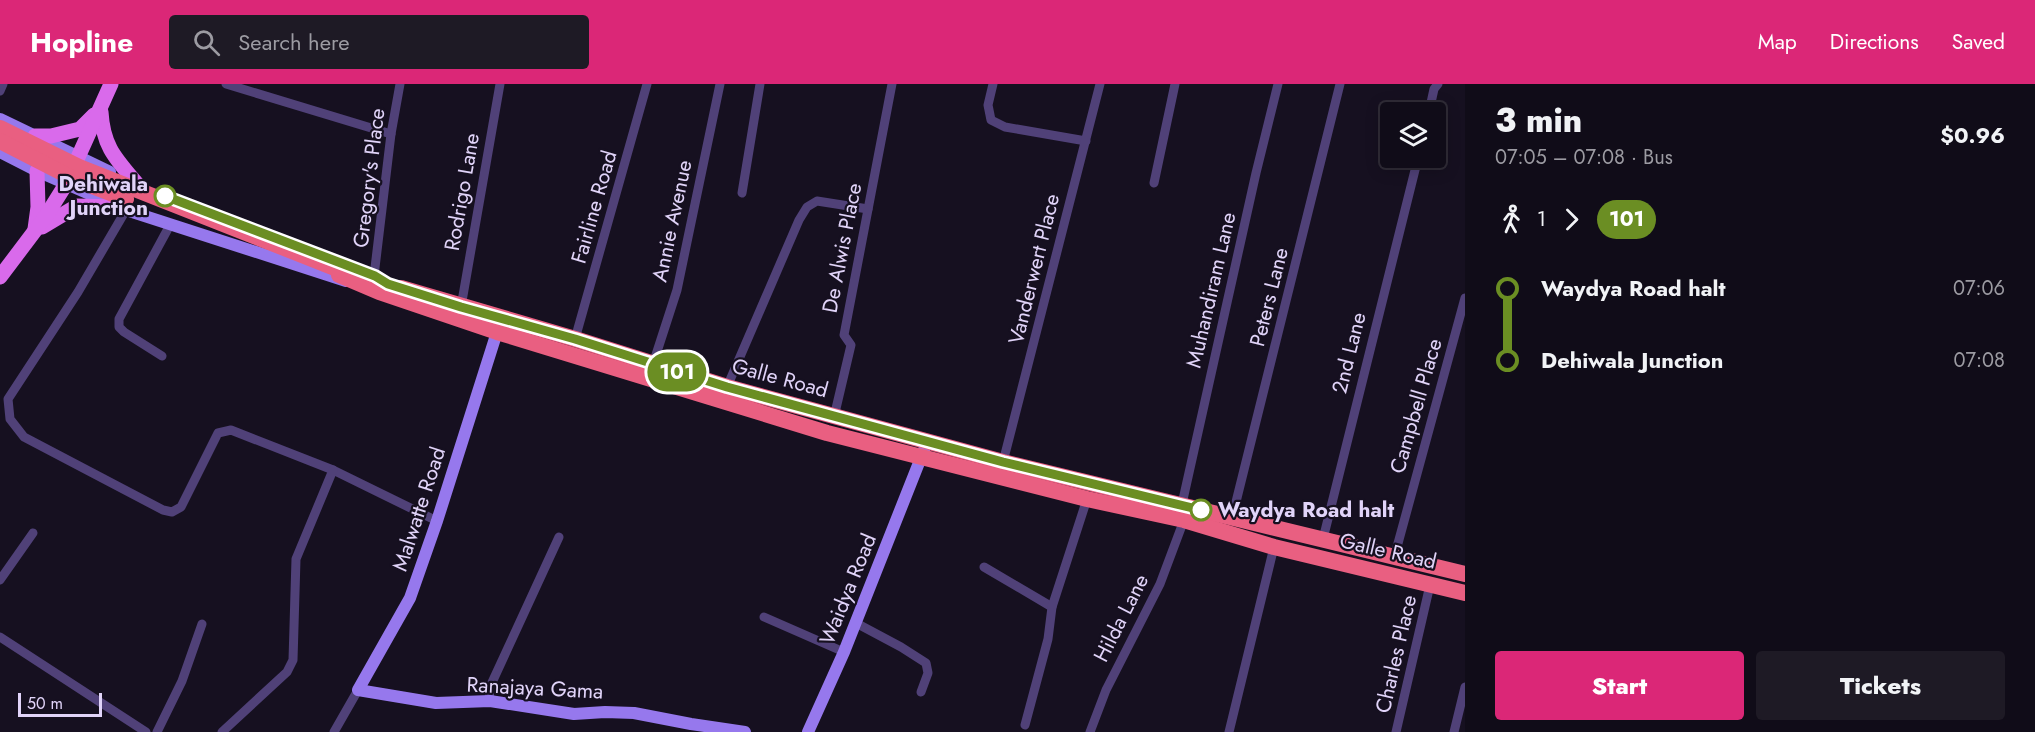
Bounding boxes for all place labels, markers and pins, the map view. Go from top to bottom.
place label: Dehiwala Junction [59,169,148,223]
marker: Dehiwala Junction [154,185,176,207]
place label: Waydya Road halt [1218,495,1394,525]
marker: Waydya Road halt [1190,499,1212,521]

